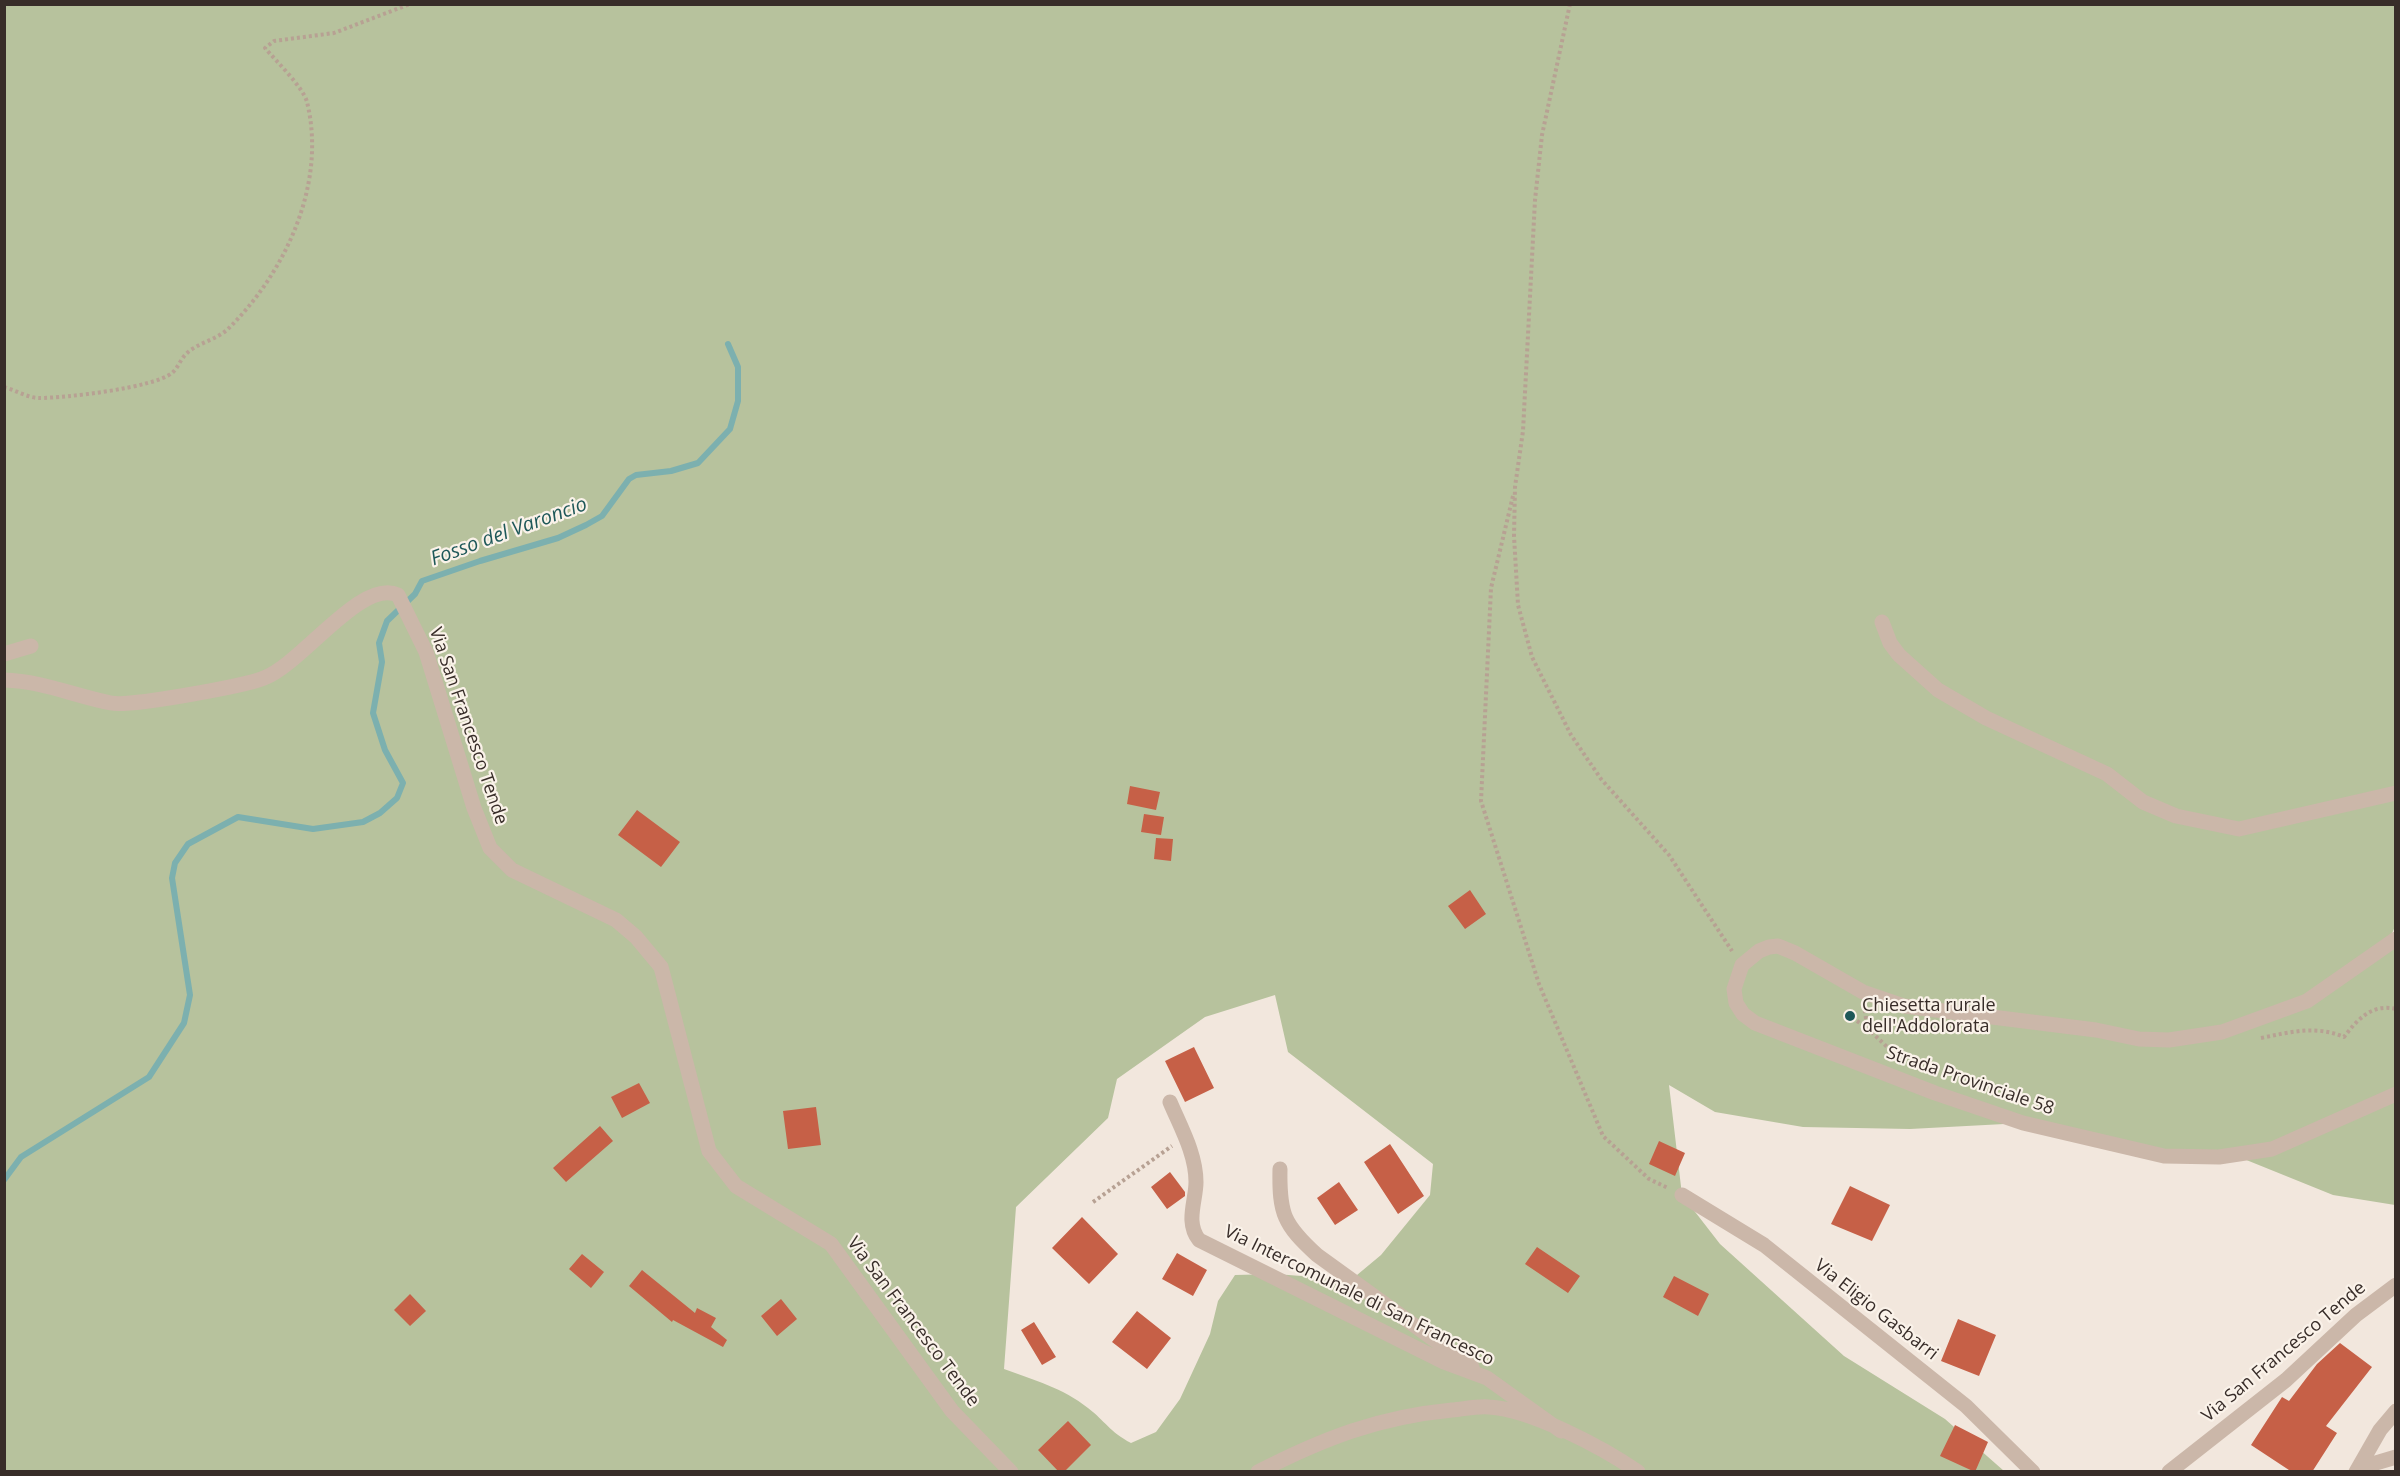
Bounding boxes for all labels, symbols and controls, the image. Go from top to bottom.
water label: Fosso del Varoncio [428,493,590,571]
street label: Via San Francesco Tende [424,625,512,827]
place label: Chiesetta rurale dell'Addolorata [1862,995,1996,1038]
marker: Chiesetta rurale dell'Addolorata [1843,1009,1857,1023]
street label: Strada Provinciale 58 [1883,1042,2057,1120]
street label: Via Intercomunale di San Francesco [1220,1221,1498,1371]
street label: Via San Francesco Tende [842,1233,984,1411]
street label: Via Eligio Gasbarri [1810,1255,1942,1365]
street label: Via San Francesco Tende [2198,1277,2370,1427]

